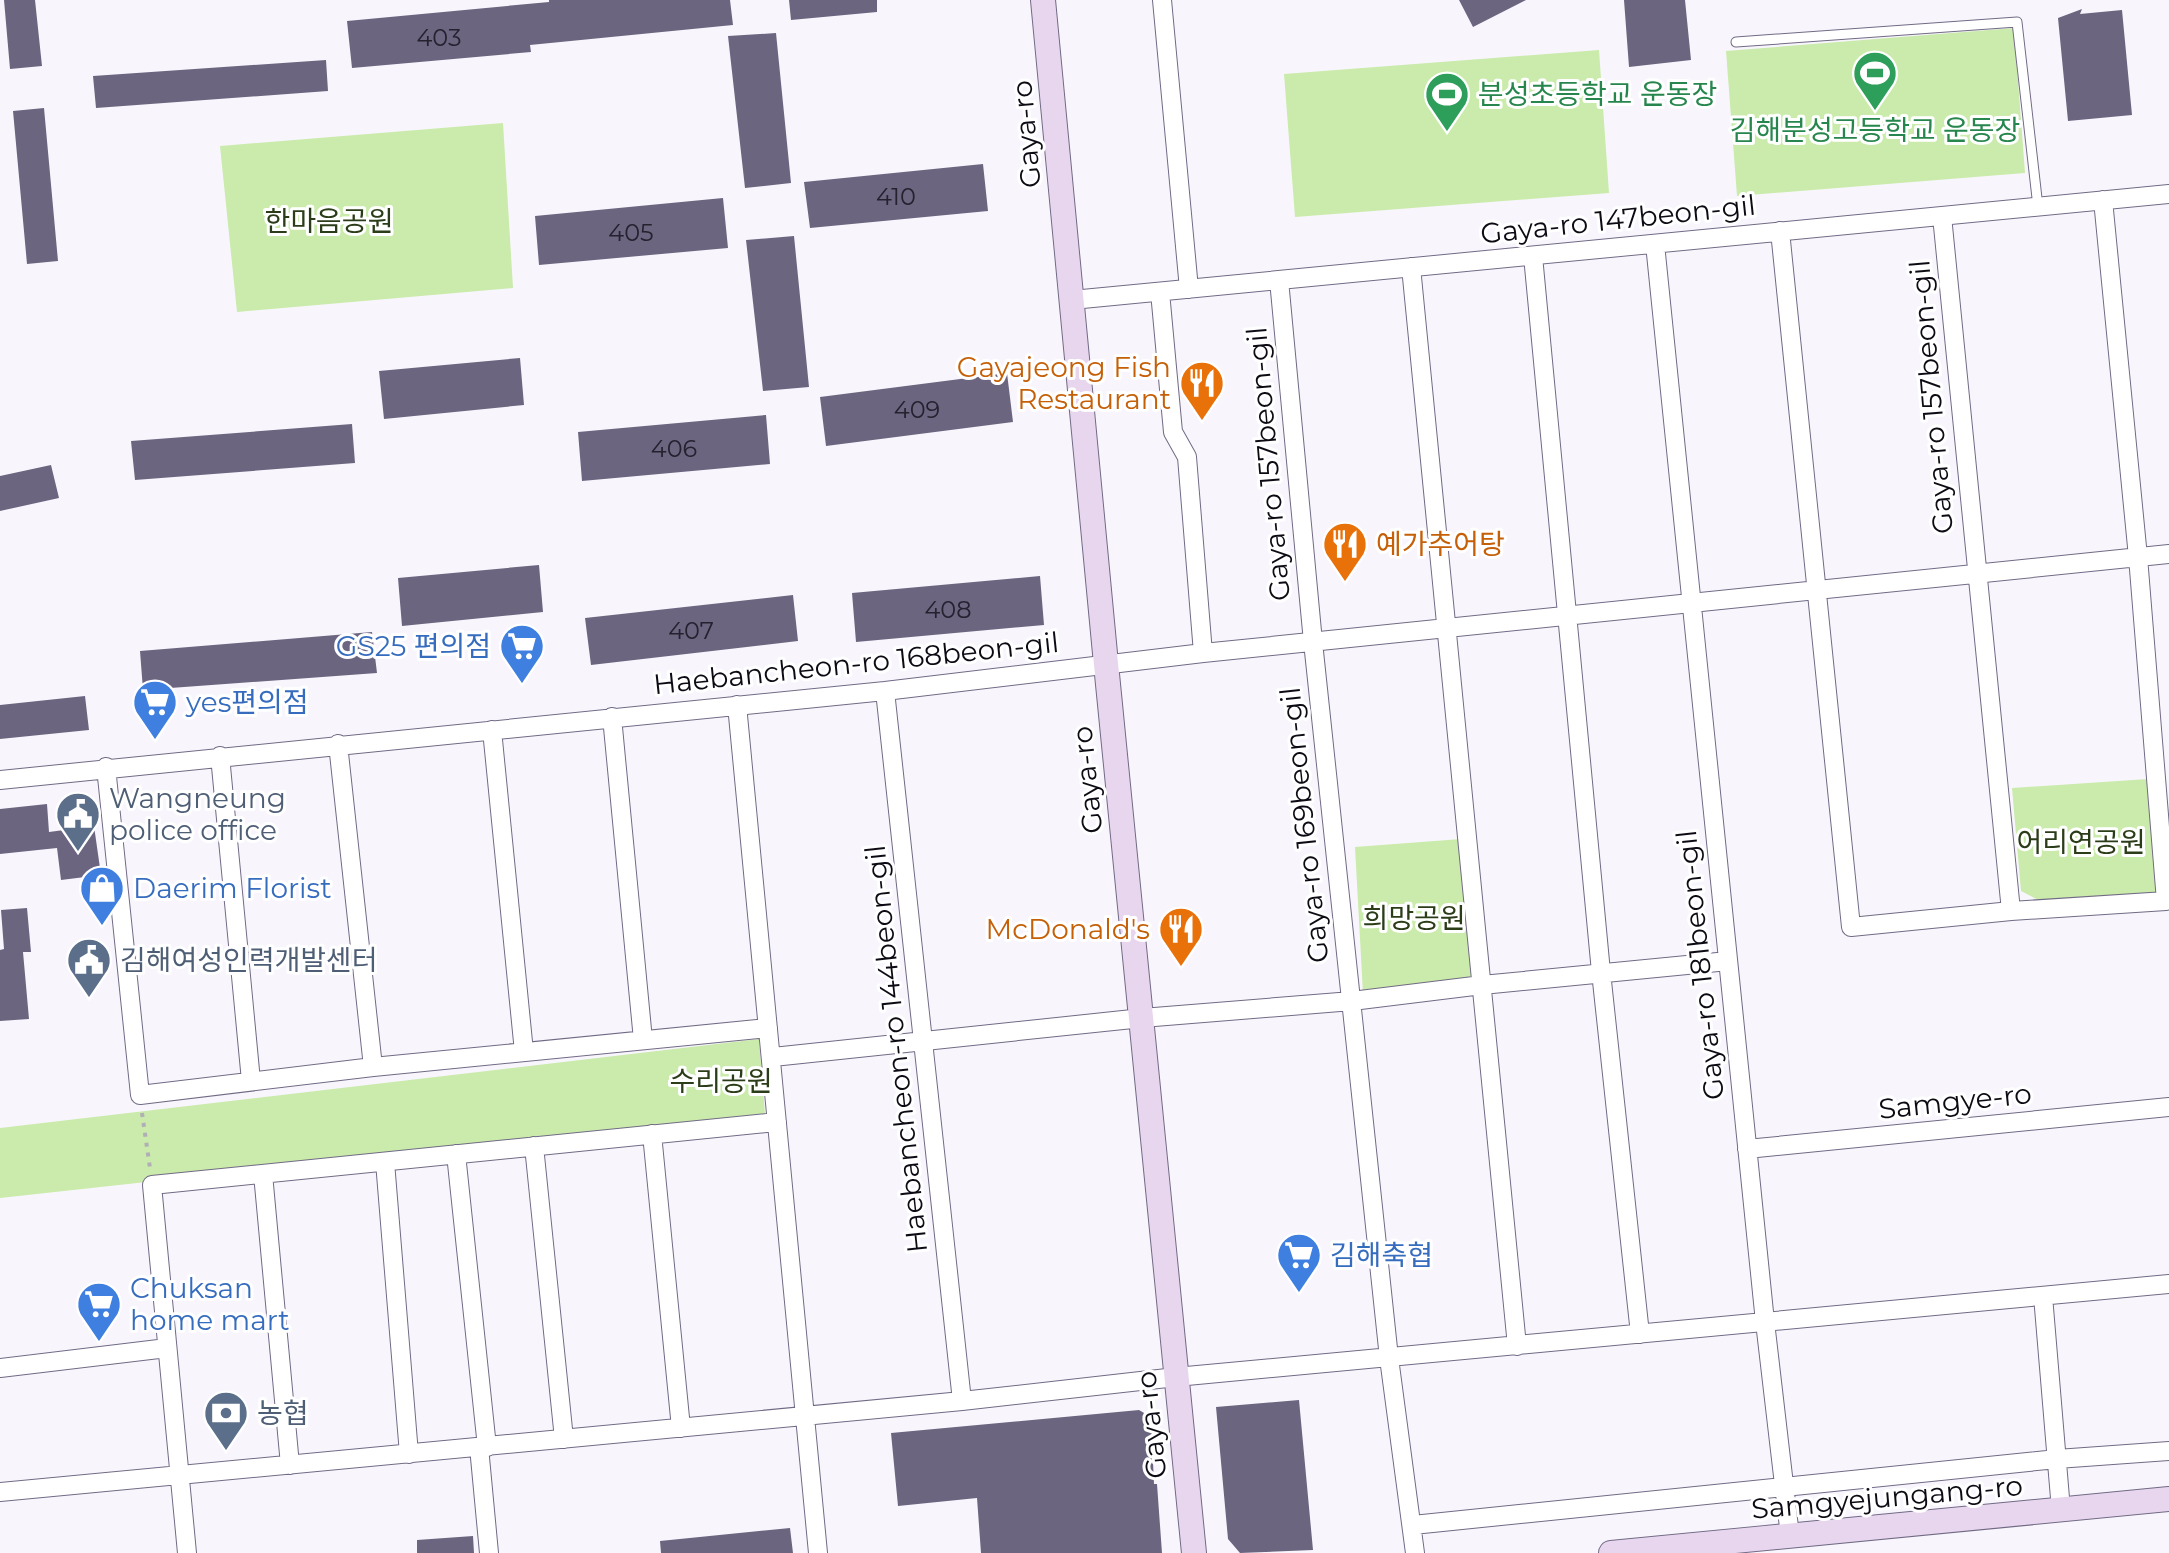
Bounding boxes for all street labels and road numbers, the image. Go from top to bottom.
street label: Gaya-ro [1004,79,1048,189]
street label: Gaya-ro 147beon-gil [1479,188,1757,250]
street label: Gaya-ro 157beon-gil [1902,259,1960,535]
street label: Gaya-ro 157beon-gil [1239,326,1297,602]
street label: Haebancheon-ro 168beon-gil [652,625,1060,701]
street label: Gaya-ro 169beon-gil [1273,685,1335,965]
street label: Gaya-ro [1064,725,1110,835]
street label: Gaya-ro 181beon-gil [1669,829,1731,1101]
street label: Haebancheon-ro 144beon-gil [858,844,934,1254]
street label: Samgye-ro [1877,1076,2033,1126]
street label: Gaya-ro [1128,1370,1174,1480]
street label: Samgyejungang-ro [1750,1468,2024,1526]

